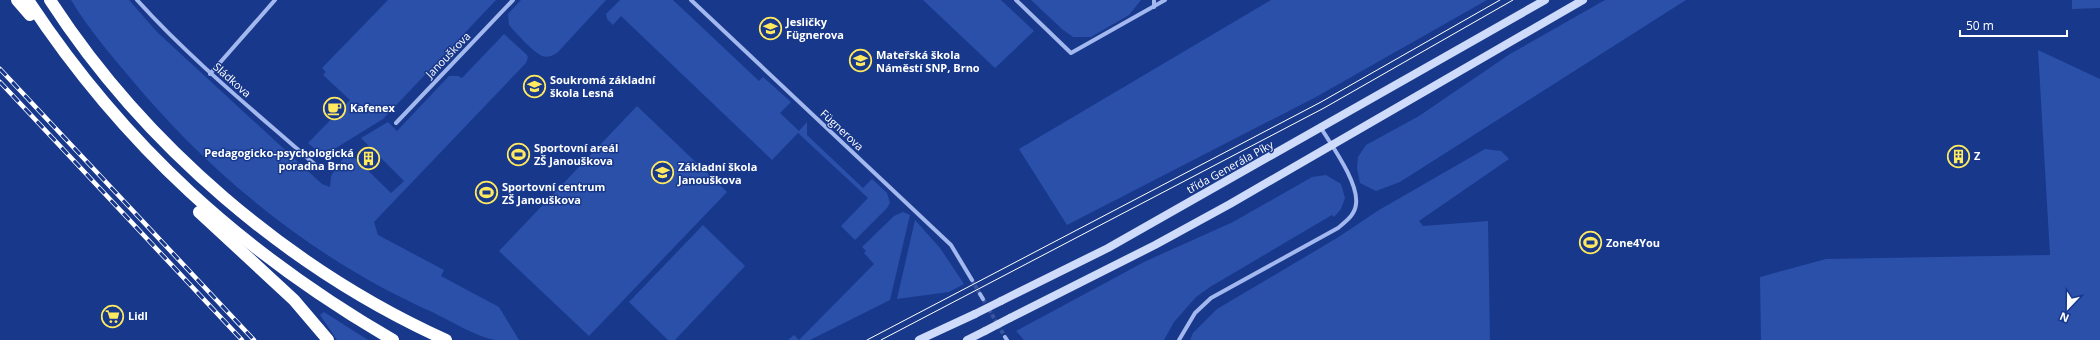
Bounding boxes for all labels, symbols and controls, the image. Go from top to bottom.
scale bar [1960,12,2067,38]
place label: Jesličky Fügnerova [785,14,844,42]
school or university icon: Jesličky Fügnerova [758,15,784,41]
text: 50 m [1966,17,1994,34]
street label: Janouškova [421,28,473,82]
place label: Mateřská škola Náměstí SNP, Brno [876,47,980,75]
school or university icon: Mateřská škola Náměstí SNP, Brno [848,48,874,74]
street label: Sládkova [210,59,254,100]
place label: Soukromá základní škola Lesná [550,72,656,100]
school or university icon: Soukromá základní škola Lesná [521,73,547,99]
cafe icon: Kafenex [321,95,347,121]
place label: Kafenex [350,100,395,115]
street label: Fügnerova [817,106,867,154]
street label: třída Generála Píky [1184,136,1276,197]
place label: Sportovní areál ZŠ Janouškova [534,140,618,168]
sports icon: Sportovní areál ZŠ Janouškova [505,141,531,167]
building icon: Z [1946,143,1972,169]
place label: Pedagogicko-psychologická poradna Brno [204,145,354,173]
building icon: Pedagogicko-psychologická poradna Brno [356,146,382,172]
place label: Z [1974,148,1981,163]
place label: Základní škola Janouškova [677,159,757,187]
school or university icon: Základní škola Janouškova [649,160,675,186]
place label: Sportovní centrum ZŠ Janouškova [502,179,605,207]
sports icon: Sportovní centrum ZŠ Janouškova [474,180,500,206]
sports icon: Zone4You [1577,230,1603,256]
place label: Zone4You [1606,235,1660,250]
north arrow [2048,288,2088,328]
supermarket icon: Lidl [99,303,125,329]
place label: Lidl [128,308,148,323]
text: N [2057,309,2071,326]

